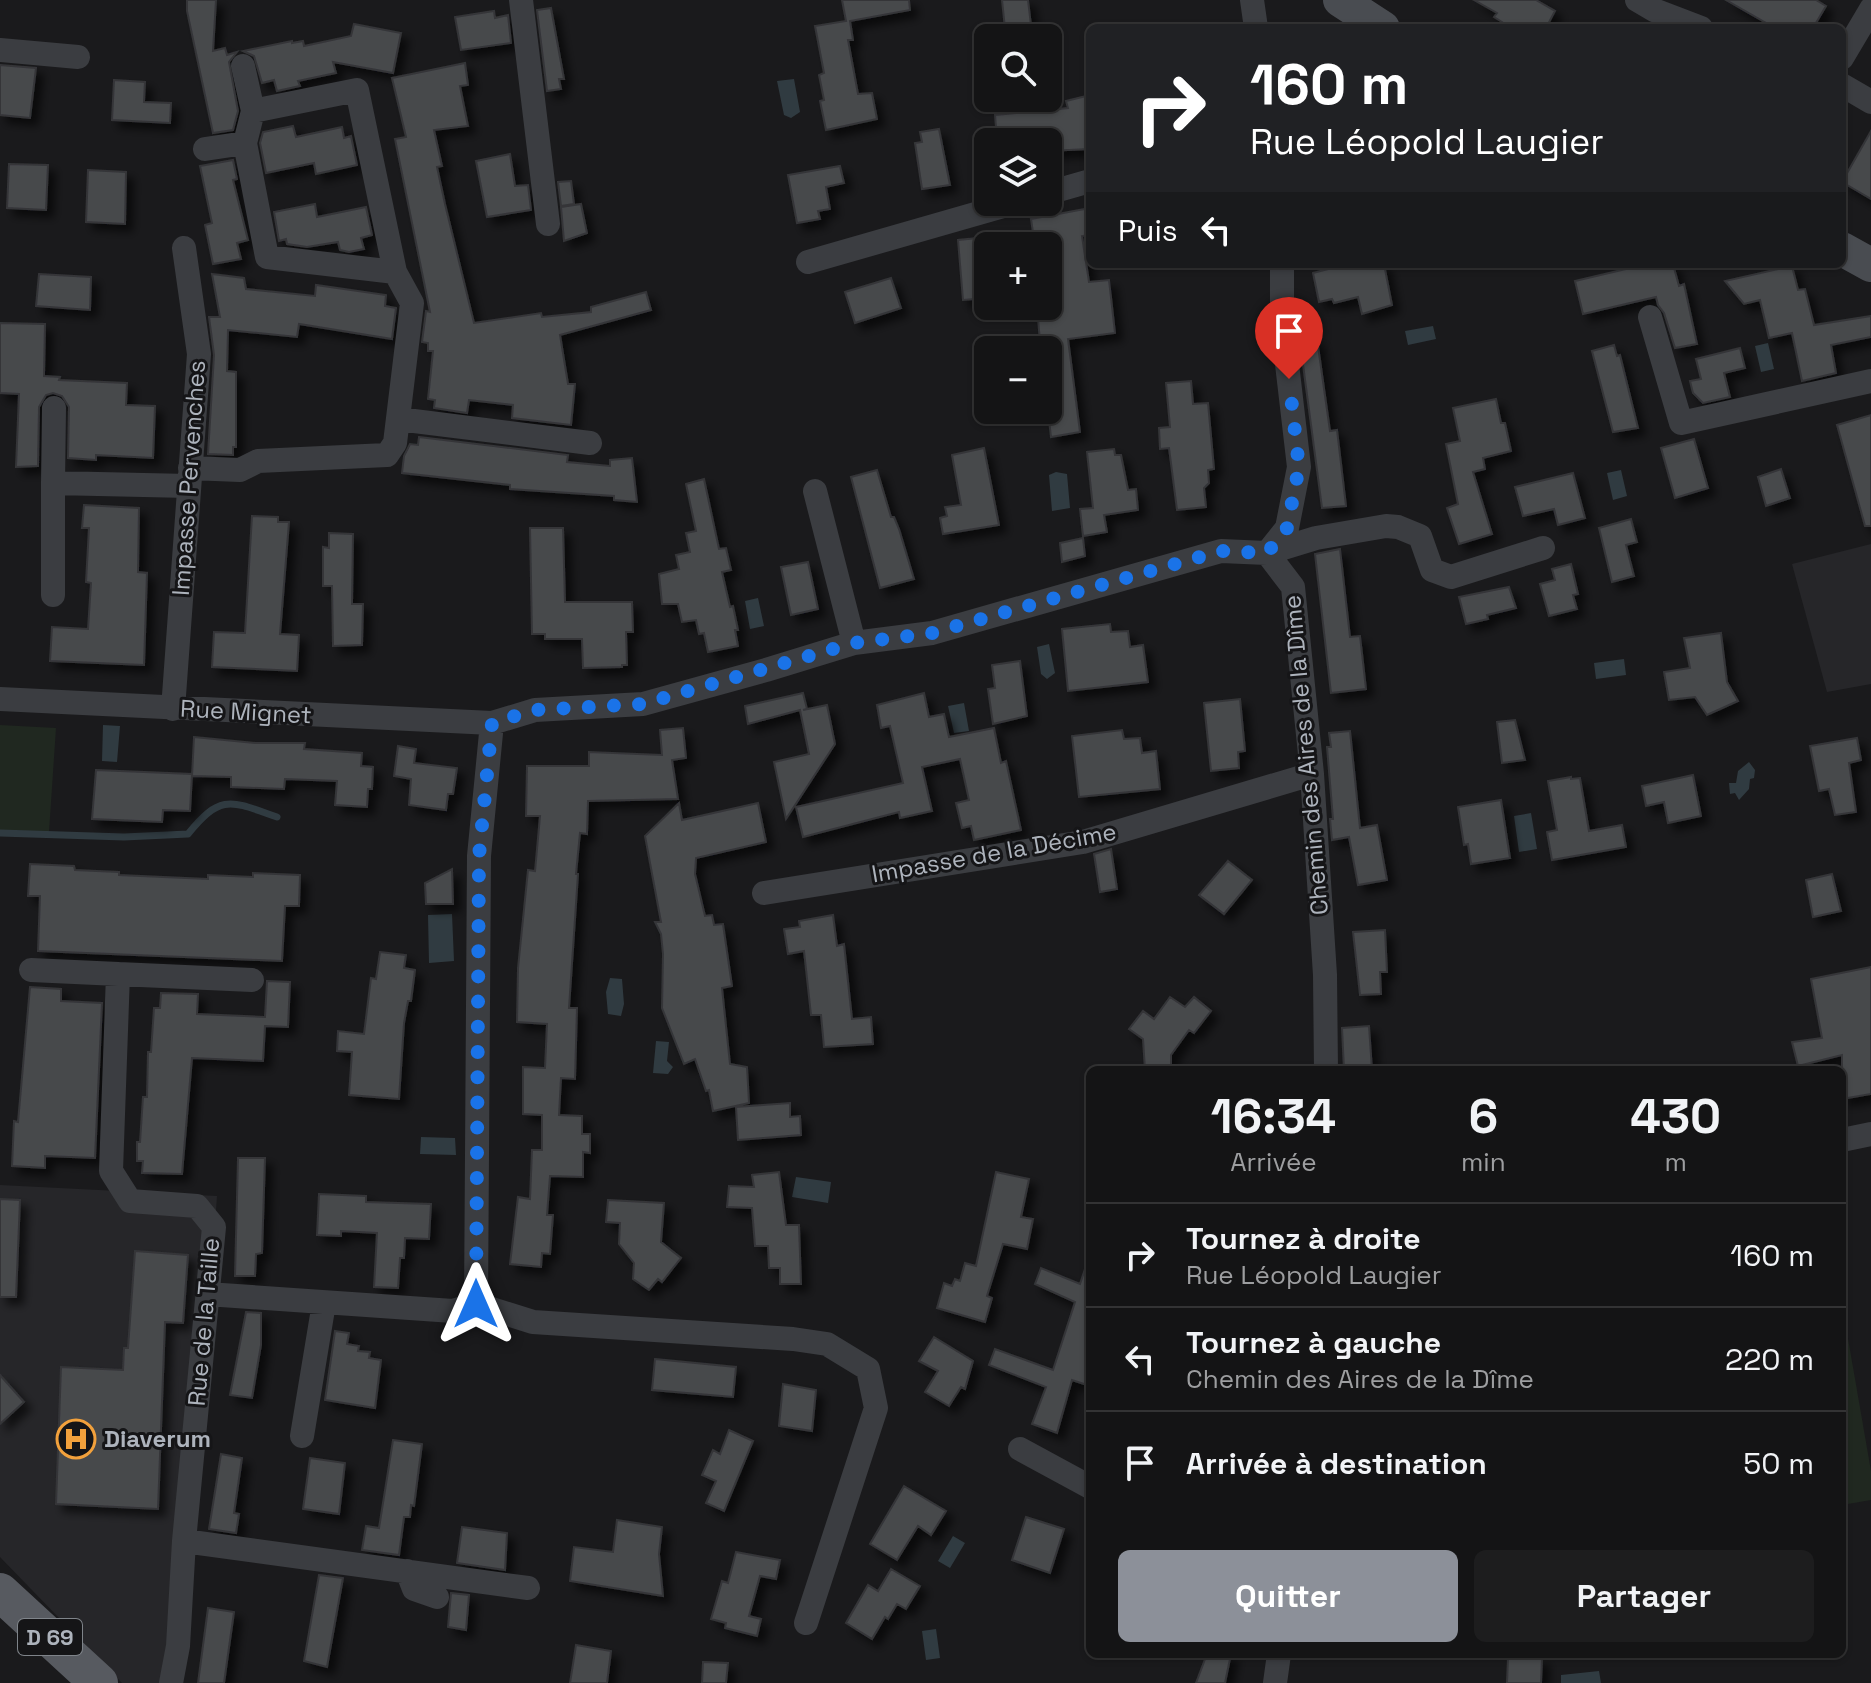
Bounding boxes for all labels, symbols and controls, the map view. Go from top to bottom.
map controls [974,24,1062,424]
button: search [974,24,1062,112]
text: 160 m [1250,49,1408,120]
icon: right [1118,56,1222,160]
text: Rue Léopold Laugier [1250,119,1604,165]
button: layers [974,128,1062,216]
icon: left [1194,208,1238,252]
text: Puis [1118,211,1178,250]
button: + [974,232,1062,320]
pin [1255,297,1323,379]
icon: arrive [1267,309,1311,353]
button: − [974,336,1062,424]
street label: Impasse Pervenches [165,359,212,597]
street label: Chemin des Aires de la Dîme [1276,594,1335,916]
street label: Rue Mignet [179,693,313,730]
street label: Impasse de la Décime [869,816,1119,889]
text: 16:34 [1211,1086,1336,1147]
text: 6 [1468,1086,1498,1147]
text: 430 [1630,1086,1721,1147]
text: Arrivée [1230,1145,1317,1179]
text: min [1461,1145,1506,1179]
text: m [1665,1145,1687,1179]
text: Tournez à droite [1186,1219,1420,1258]
icon: right [1118,1233,1162,1277]
street label: Rue de la Taille [181,1236,226,1407]
text: 160 m [1730,1236,1814,1275]
text: Rue Léopold Laugier [1186,1258,1442,1292]
position arrow [434,1262,518,1346]
text: Tournez à gauche [1186,1323,1441,1362]
icon: left [1118,1337,1162,1381]
text: 220 m [1725,1340,1814,1379]
text: Chemin des Aires de la Dîme [1186,1362,1534,1396]
hospital icon: Diaverum [55,1418,97,1460]
place label: Diaverum [104,1423,211,1454]
icon: arrive [1118,1441,1162,1485]
text: Arrivée à destination [1186,1444,1487,1483]
text: 50 m [1743,1444,1814,1483]
button: Quitter [1118,1550,1458,1642]
button: Partager [1474,1550,1814,1642]
road number: D 69 [18,1619,82,1655]

